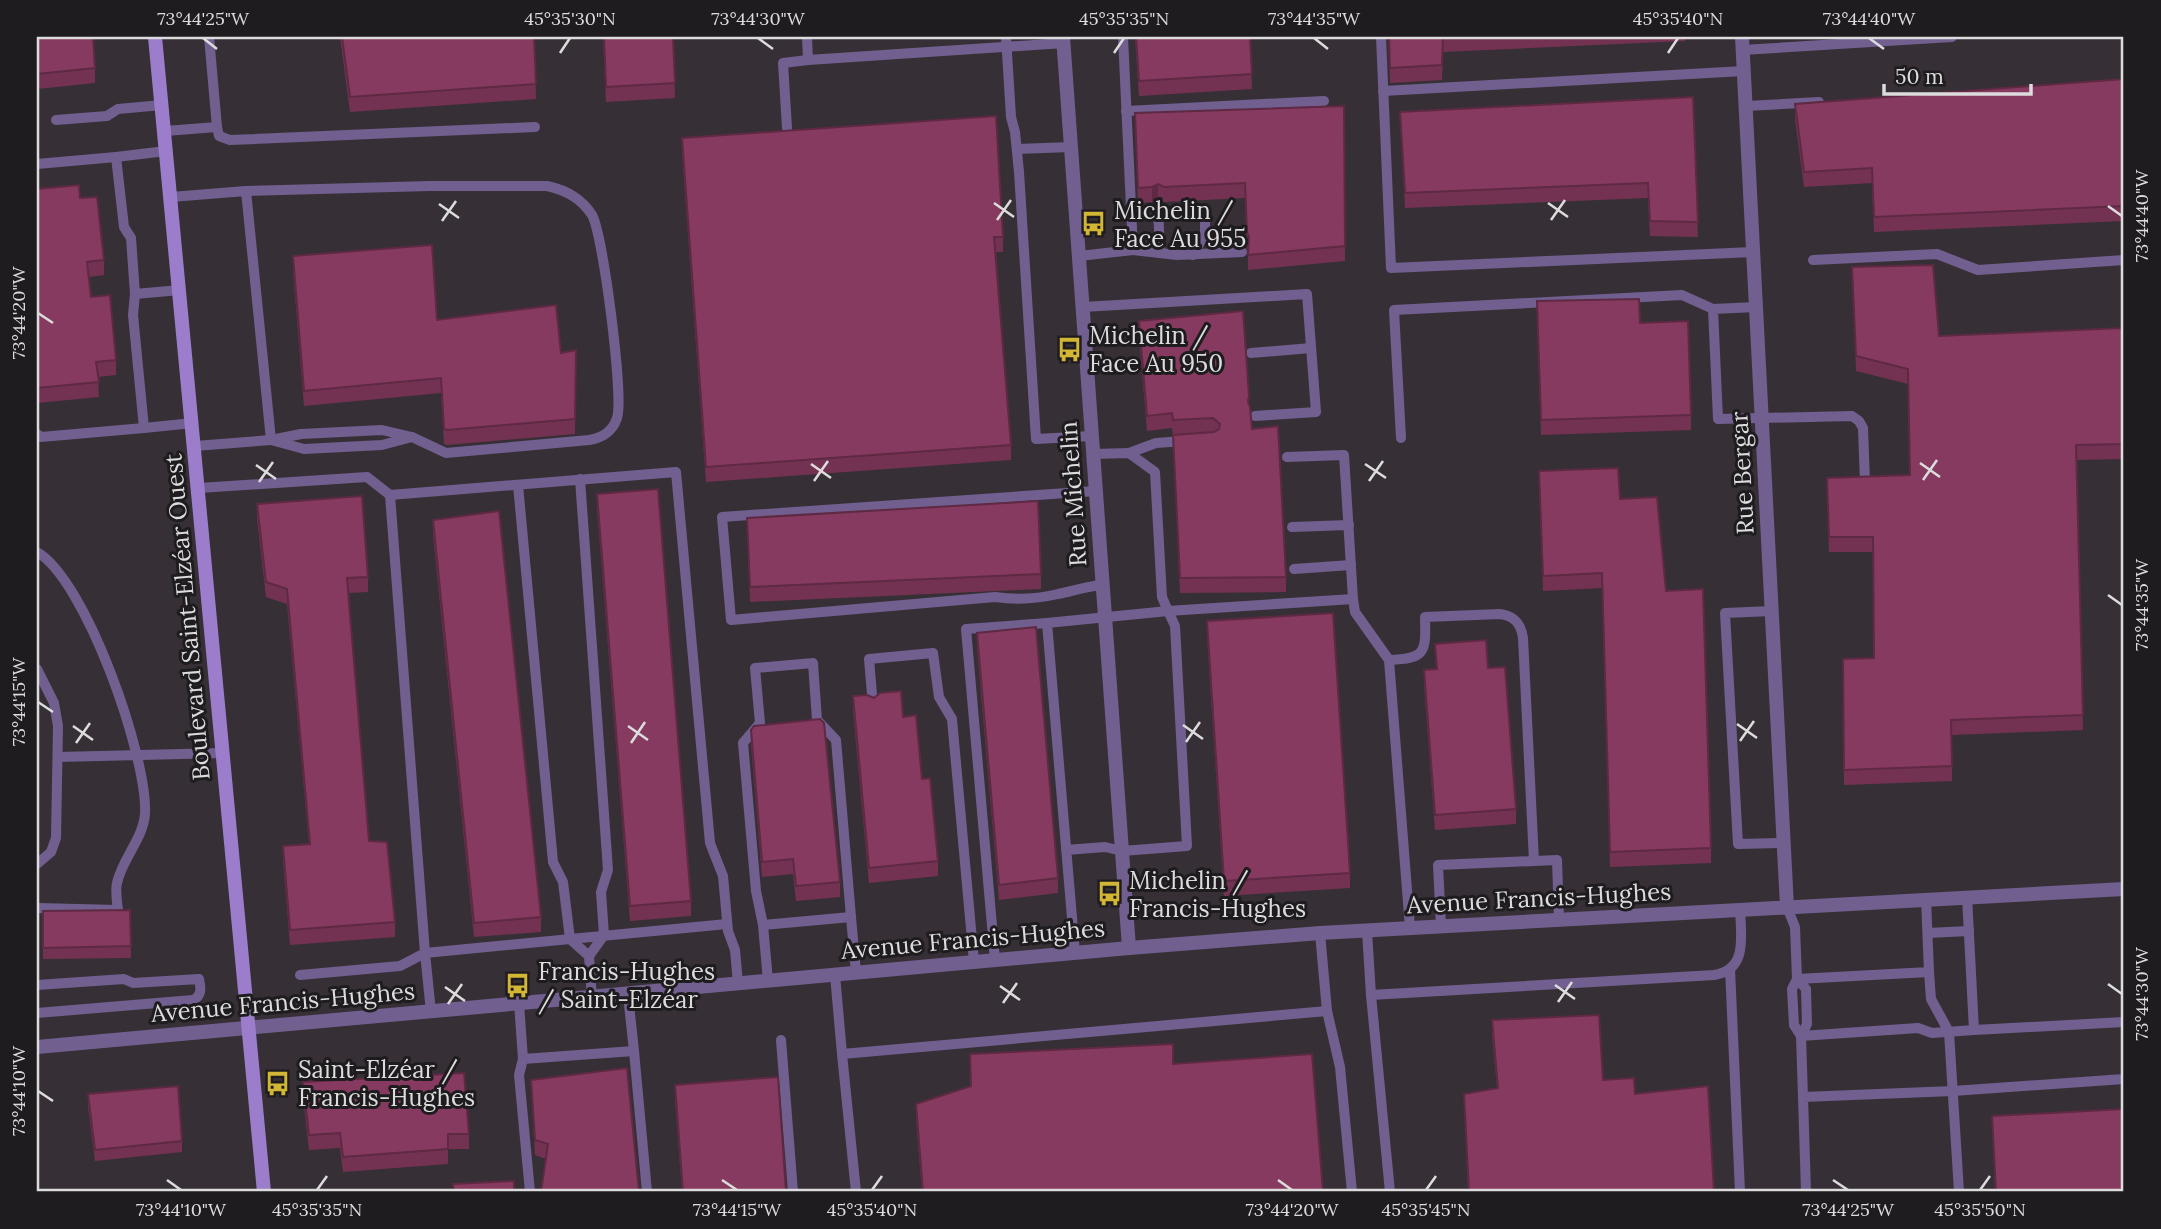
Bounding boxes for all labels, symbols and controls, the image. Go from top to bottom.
text: 73°44'25"W [157,7,250,30]
text: 45°35'30"N [524,7,616,30]
text: 73°44'30"W [711,7,806,30]
text: 45°35'35"N [1079,7,1169,30]
text: 73°44'35"W [1268,7,1361,30]
text: 45°35'40"N [1633,7,1723,30]
text: 73°44'40"W [1823,7,1916,30]
scale bar [1884,52,2032,96]
text: 50 m [1895,63,1944,90]
text: 73°44'40"W [2130,169,2153,262]
place label: Michelin / Face Au 955 [1114,195,1246,254]
bus stop icon: Michelin / Face Au 955 [1080,210,1108,238]
text: 73°44'20"W [7,265,30,360]
place label: Michelin / Face Au 950 [1089,320,1223,379]
bus stop icon: Michelin / Face Au 950 [1055,335,1083,363]
street label: Rue Bergar [1723,410,1761,535]
street label: Rue Michelin [1052,420,1094,568]
street label: Boulevard Saint-Elzéar Ouest [157,452,217,782]
text: 73°44'35"W [2130,558,2153,651]
text: 73°44'15"W [7,657,30,746]
place label: Michelin / Francis-Hughes [1129,865,1306,924]
street label: Avenue Francis-Hughes [1405,876,1672,920]
bus stop icon: Michelin / Francis-Hughes [1095,880,1123,908]
street label: Avenue Francis-Hughes [839,912,1106,966]
text: 73°44'30"W [2130,946,2153,1041]
place label: Francis-Hughes / Saint-Elzéar [538,956,715,1015]
bus stop icon: Francis-Hughes / Saint-Elzéar [504,971,532,999]
street label: Avenue Francis-Hughes [149,975,416,1029]
text: 73°44'10"W [7,1045,30,1136]
place label: Saint-Elzéar / Francis-Hughes [298,1054,475,1113]
bus stop icon: Saint-Elzéar / Francis-Hughes [264,1069,292,1097]
text: 73°44'10"W [136,1198,227,1221]
text: 45°35'35"N [272,1198,362,1221]
text: 73°44'15"W [693,1198,782,1221]
text: 45°35'40"N [827,1198,917,1221]
text: 73°44'20"W [1245,1198,1340,1221]
text: 45°35'45"N [1381,1198,1471,1221]
text: 73°44'25"W [1802,1198,1895,1221]
text: 45°35'50"N [1934,1198,2026,1221]

